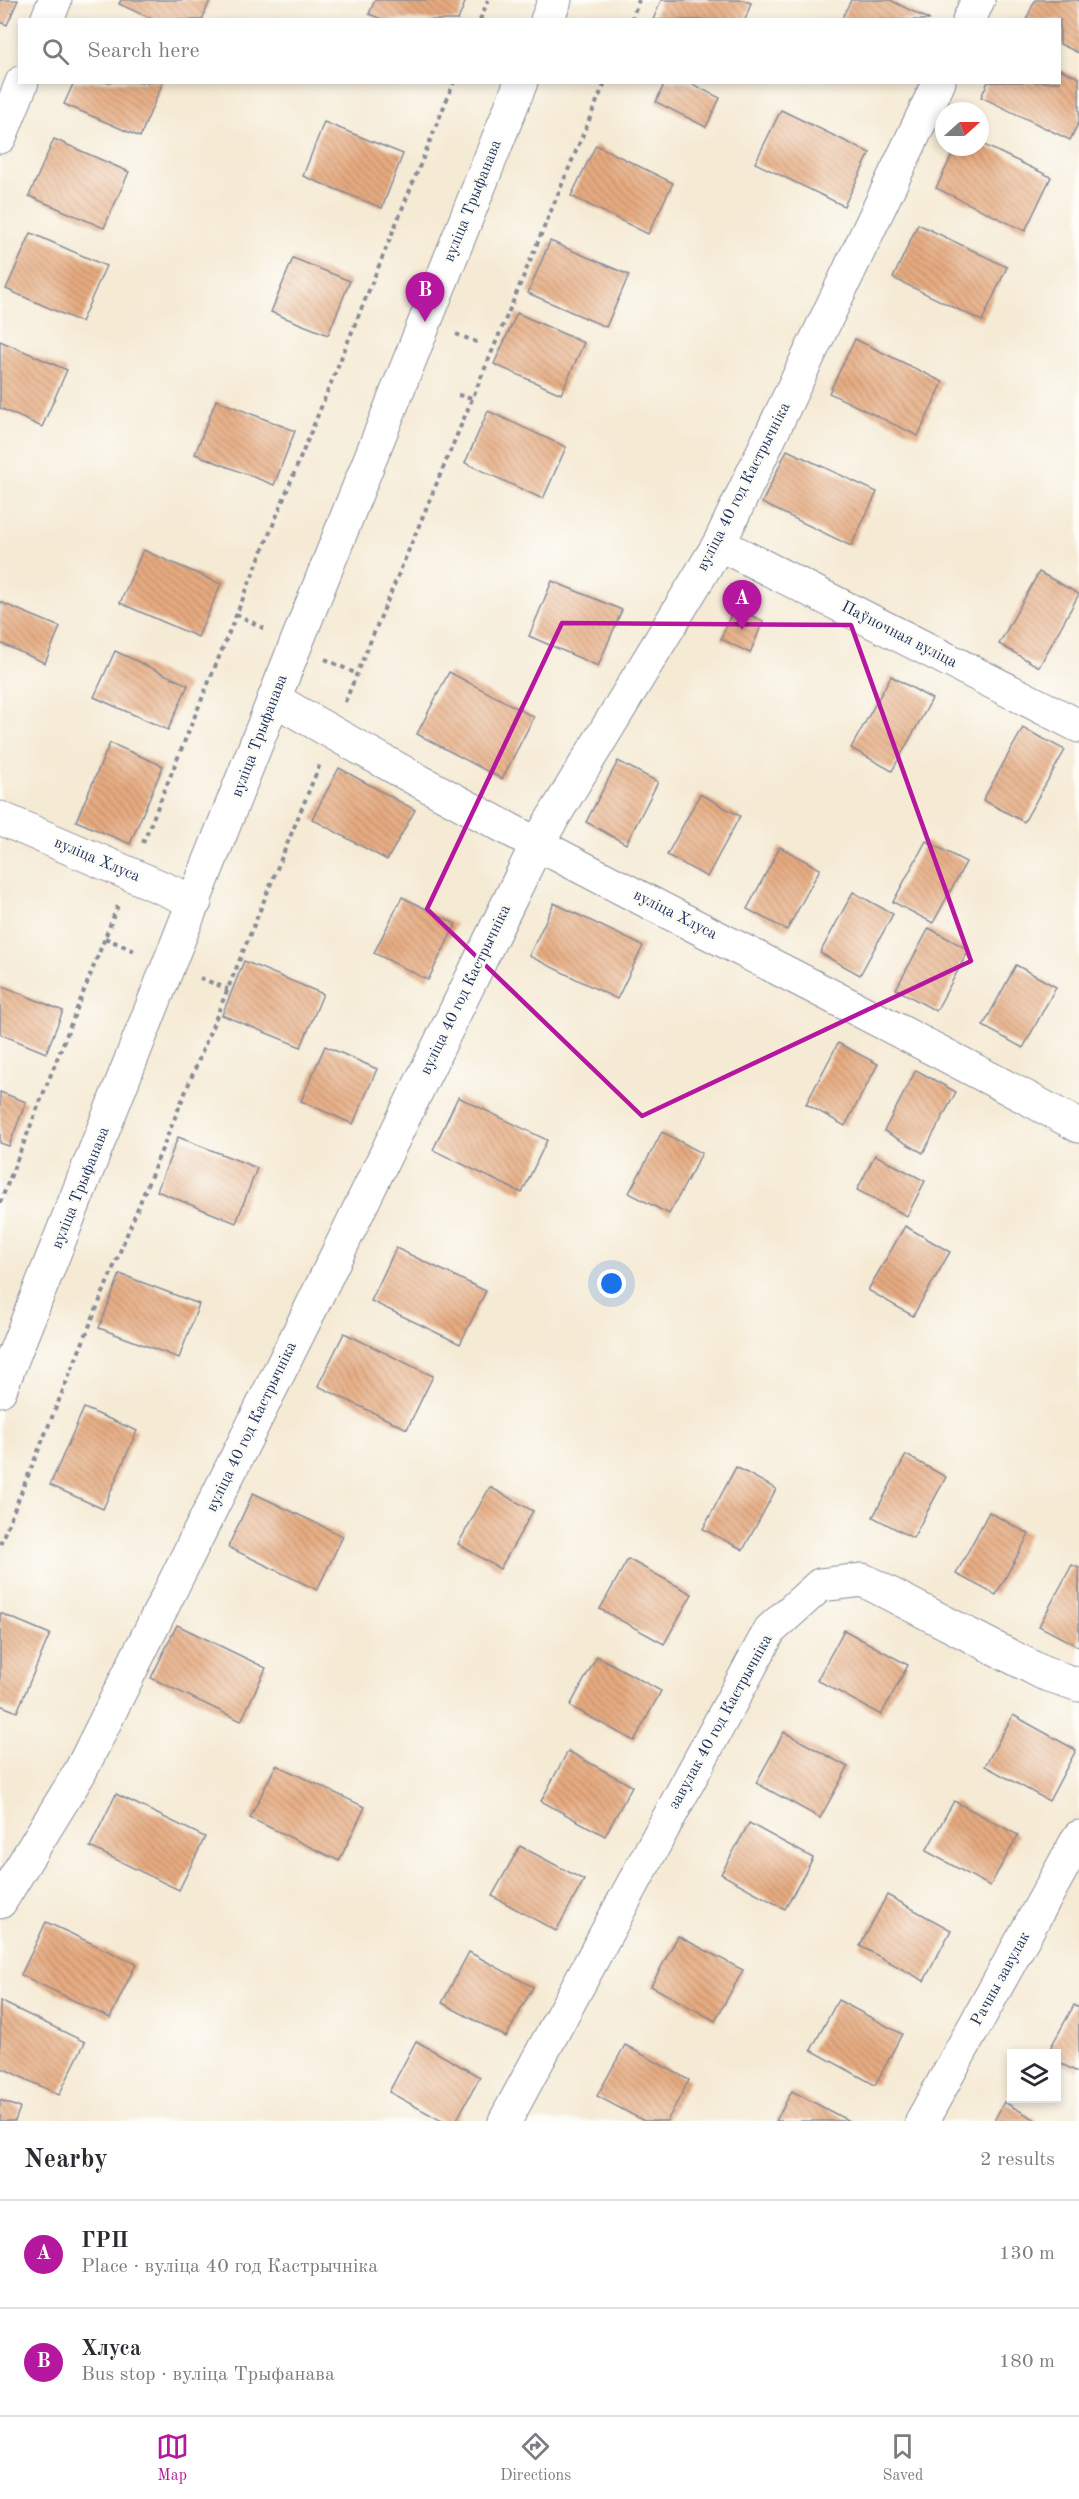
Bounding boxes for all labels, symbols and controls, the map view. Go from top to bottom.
search box [18,18,1061,84]
icon: search [39,35,72,68]
text: Search here [87,40,200,62]
north arrow [935,102,989,156]
street label: вуліца Трыфанава [441,138,505,264]
pin: B [406,272,444,322]
street label: вуліца 40 год Кастрычніка [694,400,794,574]
pin: A [722,580,762,630]
street label: Паўночная вуліца [839,599,960,671]
street label: вуліца Трыфанава [229,672,291,799]
street label: вуліца Хлуса [52,835,142,885]
street label: вуліца Хлуса [631,887,719,943]
street label: вуліца 40 год Кастрычніка [418,902,514,1078]
street label: вуліца Трыфанава [49,1125,113,1251]
your location [597,1269,626,1298]
street label: вуліца 40 год Кастрычніка [204,1339,300,1515]
street label: завулак 40 год Кастрычніка [666,1632,776,1812]
street label: Рачны завулак [969,1929,1033,2029]
map controls [1007,2049,1061,2103]
button: layers [1007,2049,1061,2103]
text: Nearby [24,2147,108,2173]
text: 2 results [980,2150,1055,2170]
text: ГРП [81,2230,129,2252]
text: A [36,2244,51,2264]
text: 130 m [999,2244,1055,2264]
text: Place · вуліца 40 год Кастрычніка [81,2257,378,2277]
text: Хлуса [81,2338,141,2360]
text: B [36,2352,51,2372]
text: 180 m [999,2352,1055,2372]
text: Bus stop · вуліца Трыфанава [81,2365,335,2385]
tab: Map [156,2430,189,2486]
tab: Directions [500,2430,571,2486]
tab: Saved [883,2430,923,2486]

